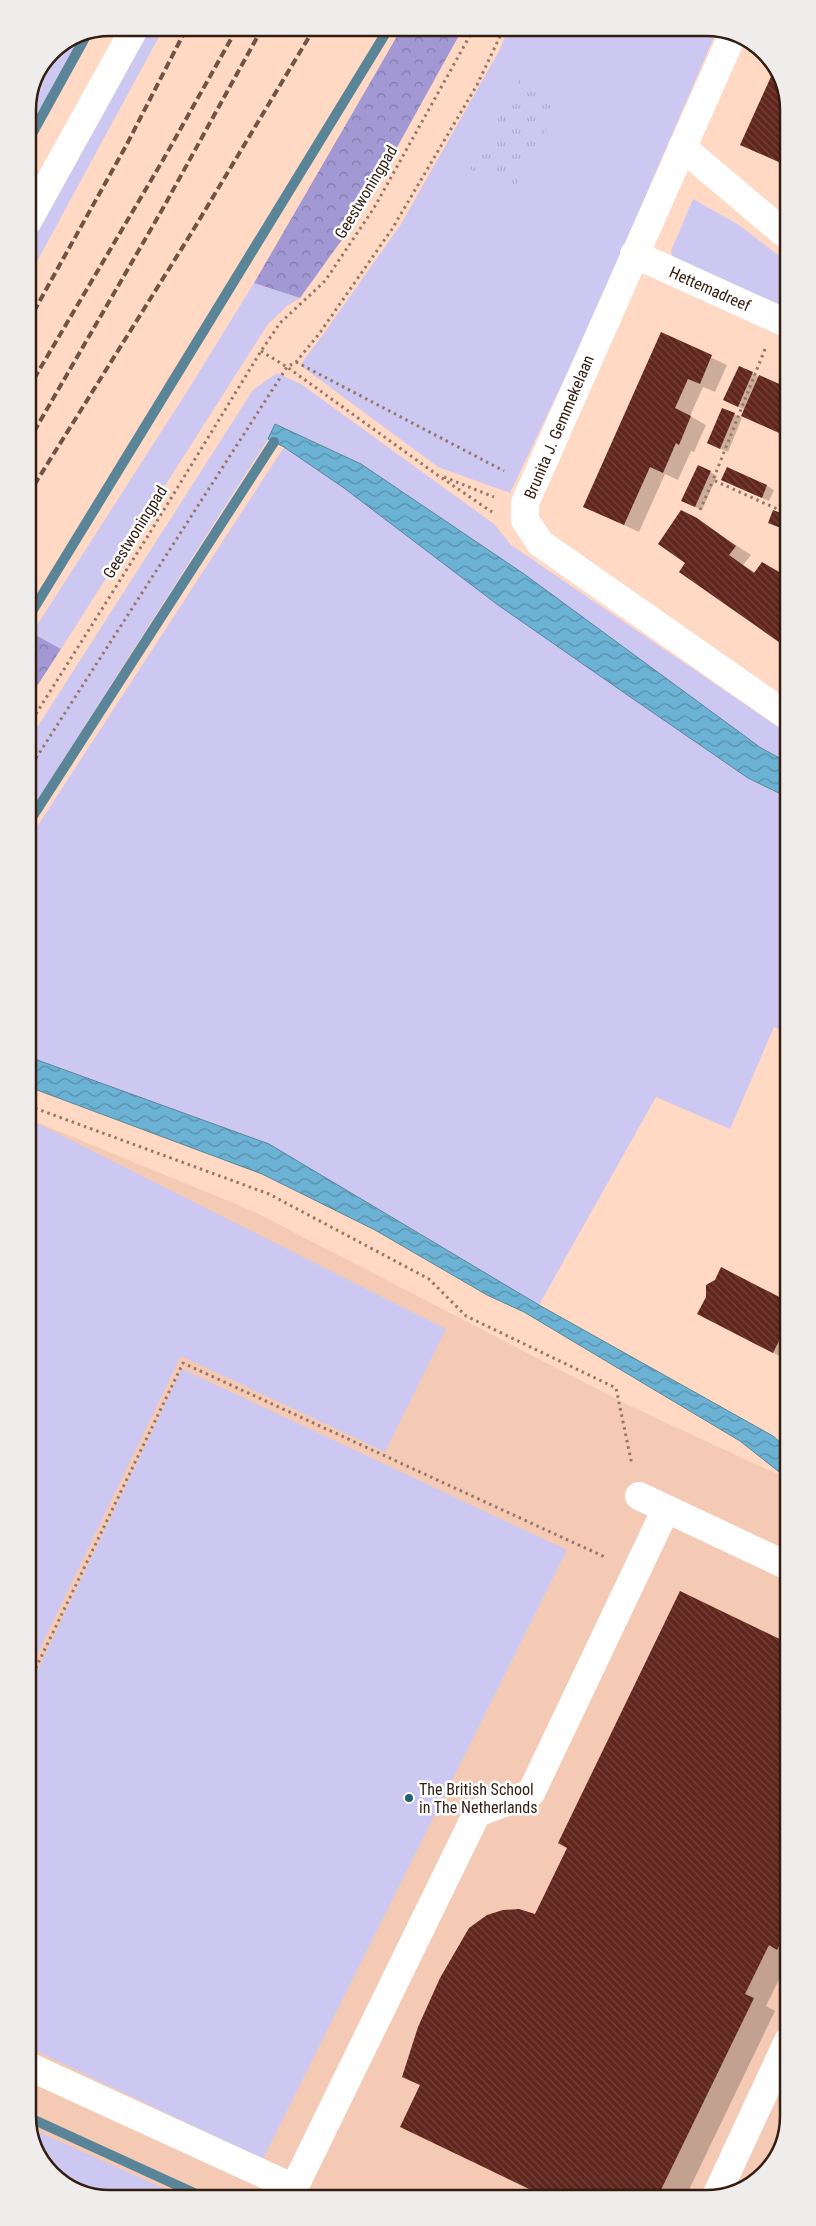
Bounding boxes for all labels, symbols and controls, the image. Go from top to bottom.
street label: Geestwoningpad [331,142,401,242]
street label: Hettemadreef [666,263,754,315]
street label: Brunita J. Gemmekelaan [520,352,598,502]
street label: Geestwoningpad [99,482,171,582]
place label: The British School in The Netherlands [419,1780,538,1817]
marker: The British School in The Netherlands [403,1792,415,1804]

